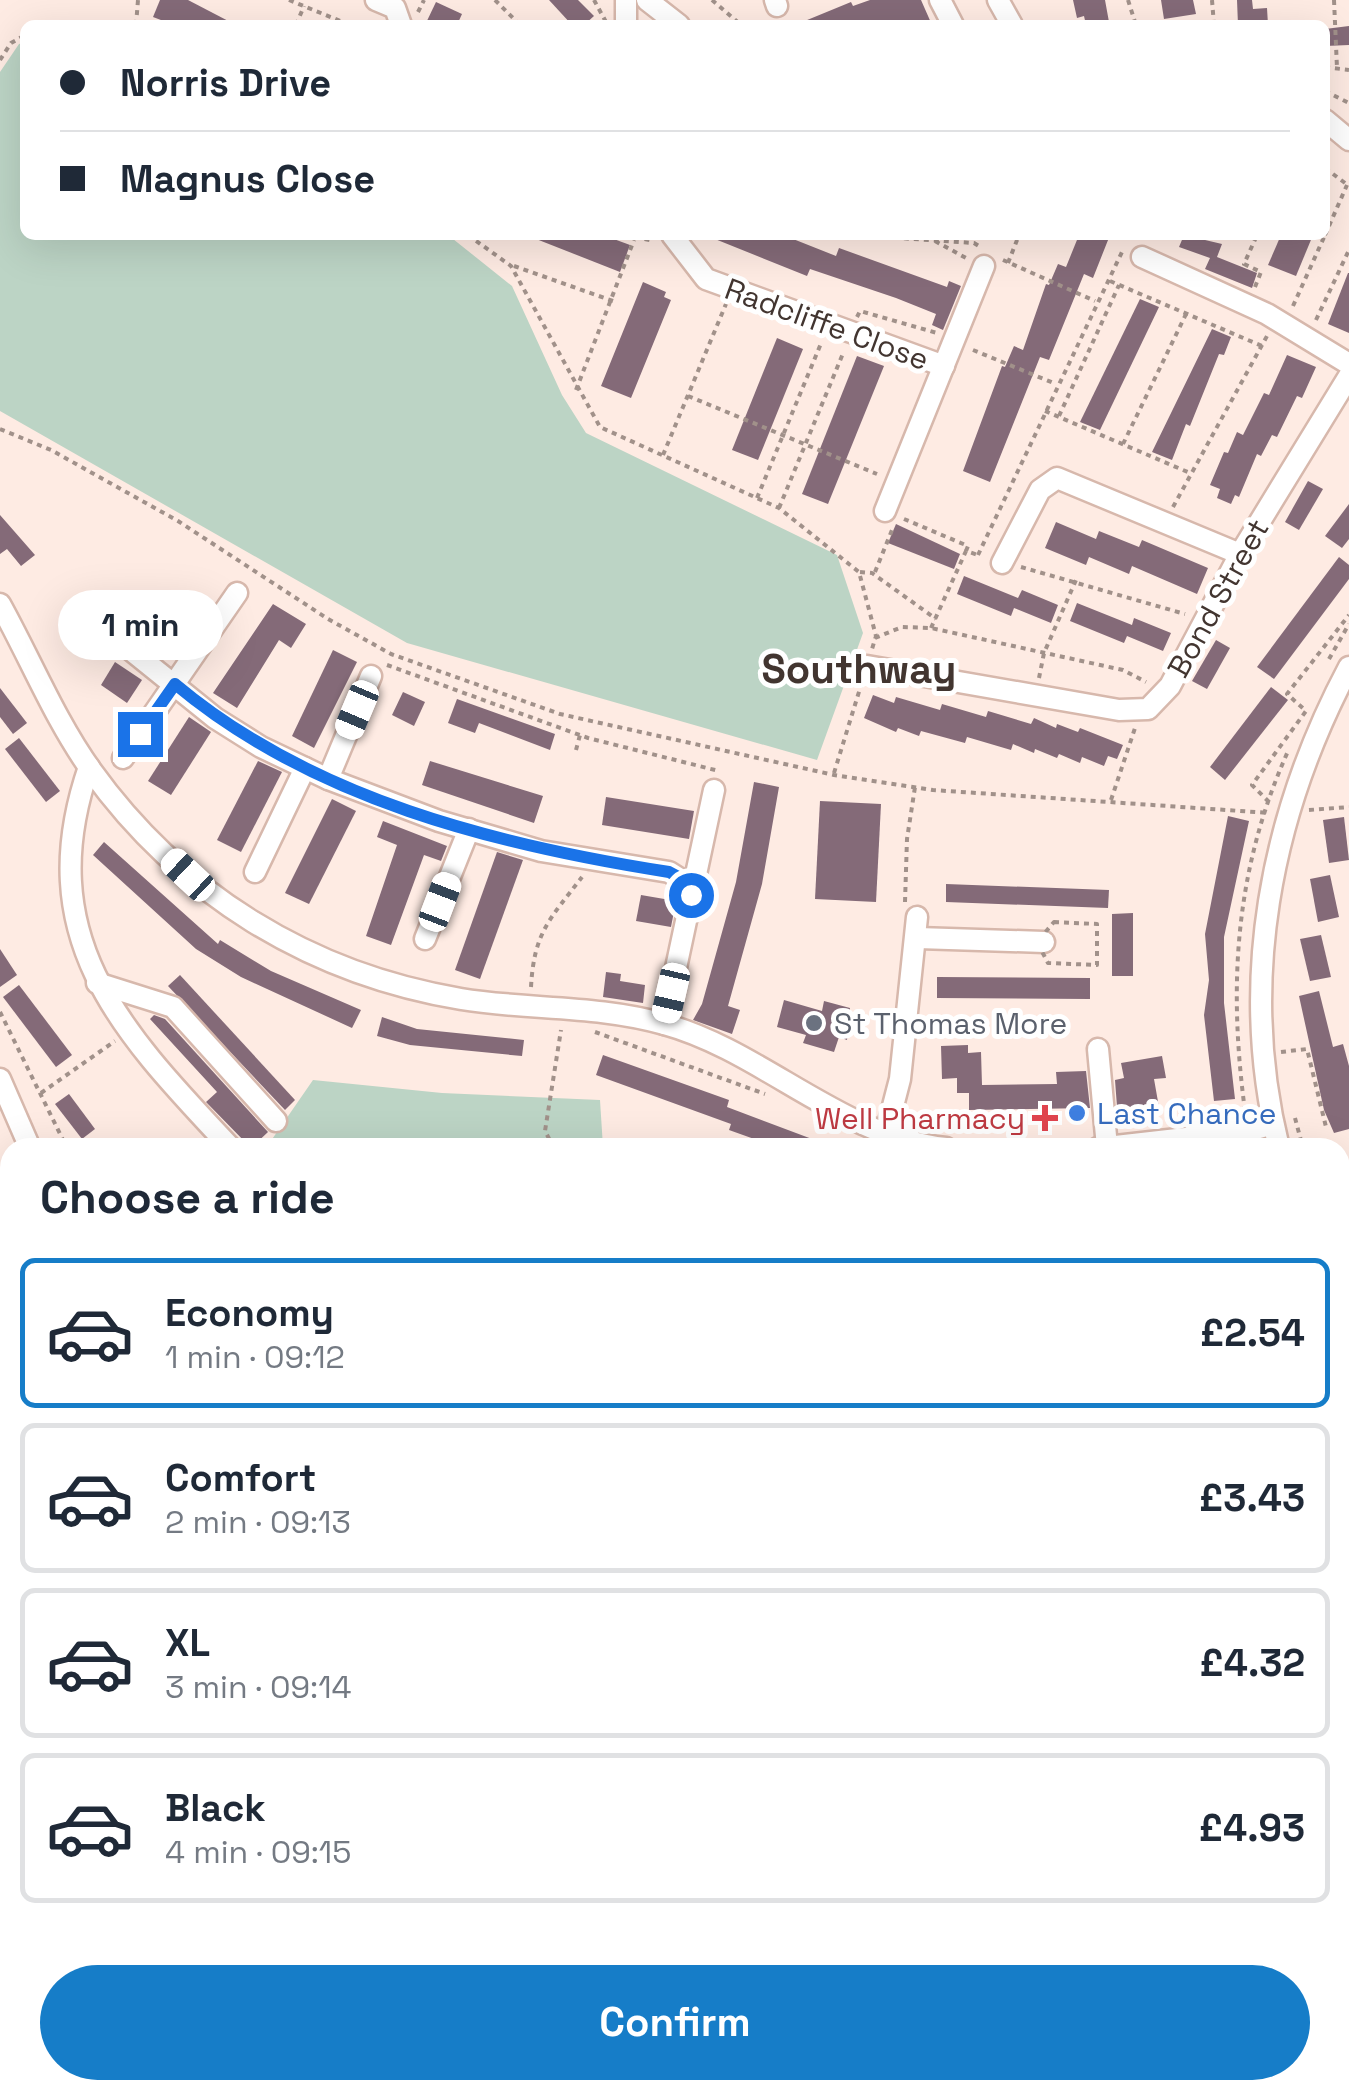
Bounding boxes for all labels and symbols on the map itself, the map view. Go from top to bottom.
street label: Radcliffe Close [720,269,934,379]
street label: Bond Street [1158,512,1278,684]
callout: 1 min [58,589,222,659]
district label: Southway [762,644,956,695]
car [331,677,383,743]
route end [118,712,163,757]
car [156,844,220,906]
car [415,869,465,935]
route start [669,873,714,918]
car [650,960,692,1026]
place label: St Thomas More [834,1004,1067,1043]
marker: St Thomas More [803,1012,825,1034]
place label: Last Chance [1097,1094,1276,1133]
place label: Well Pharmacy [815,1099,1025,1138]
marker: Last Chance [1066,1102,1088,1124]
marker: Well Pharmacy [1034,1107,1056,1129]

